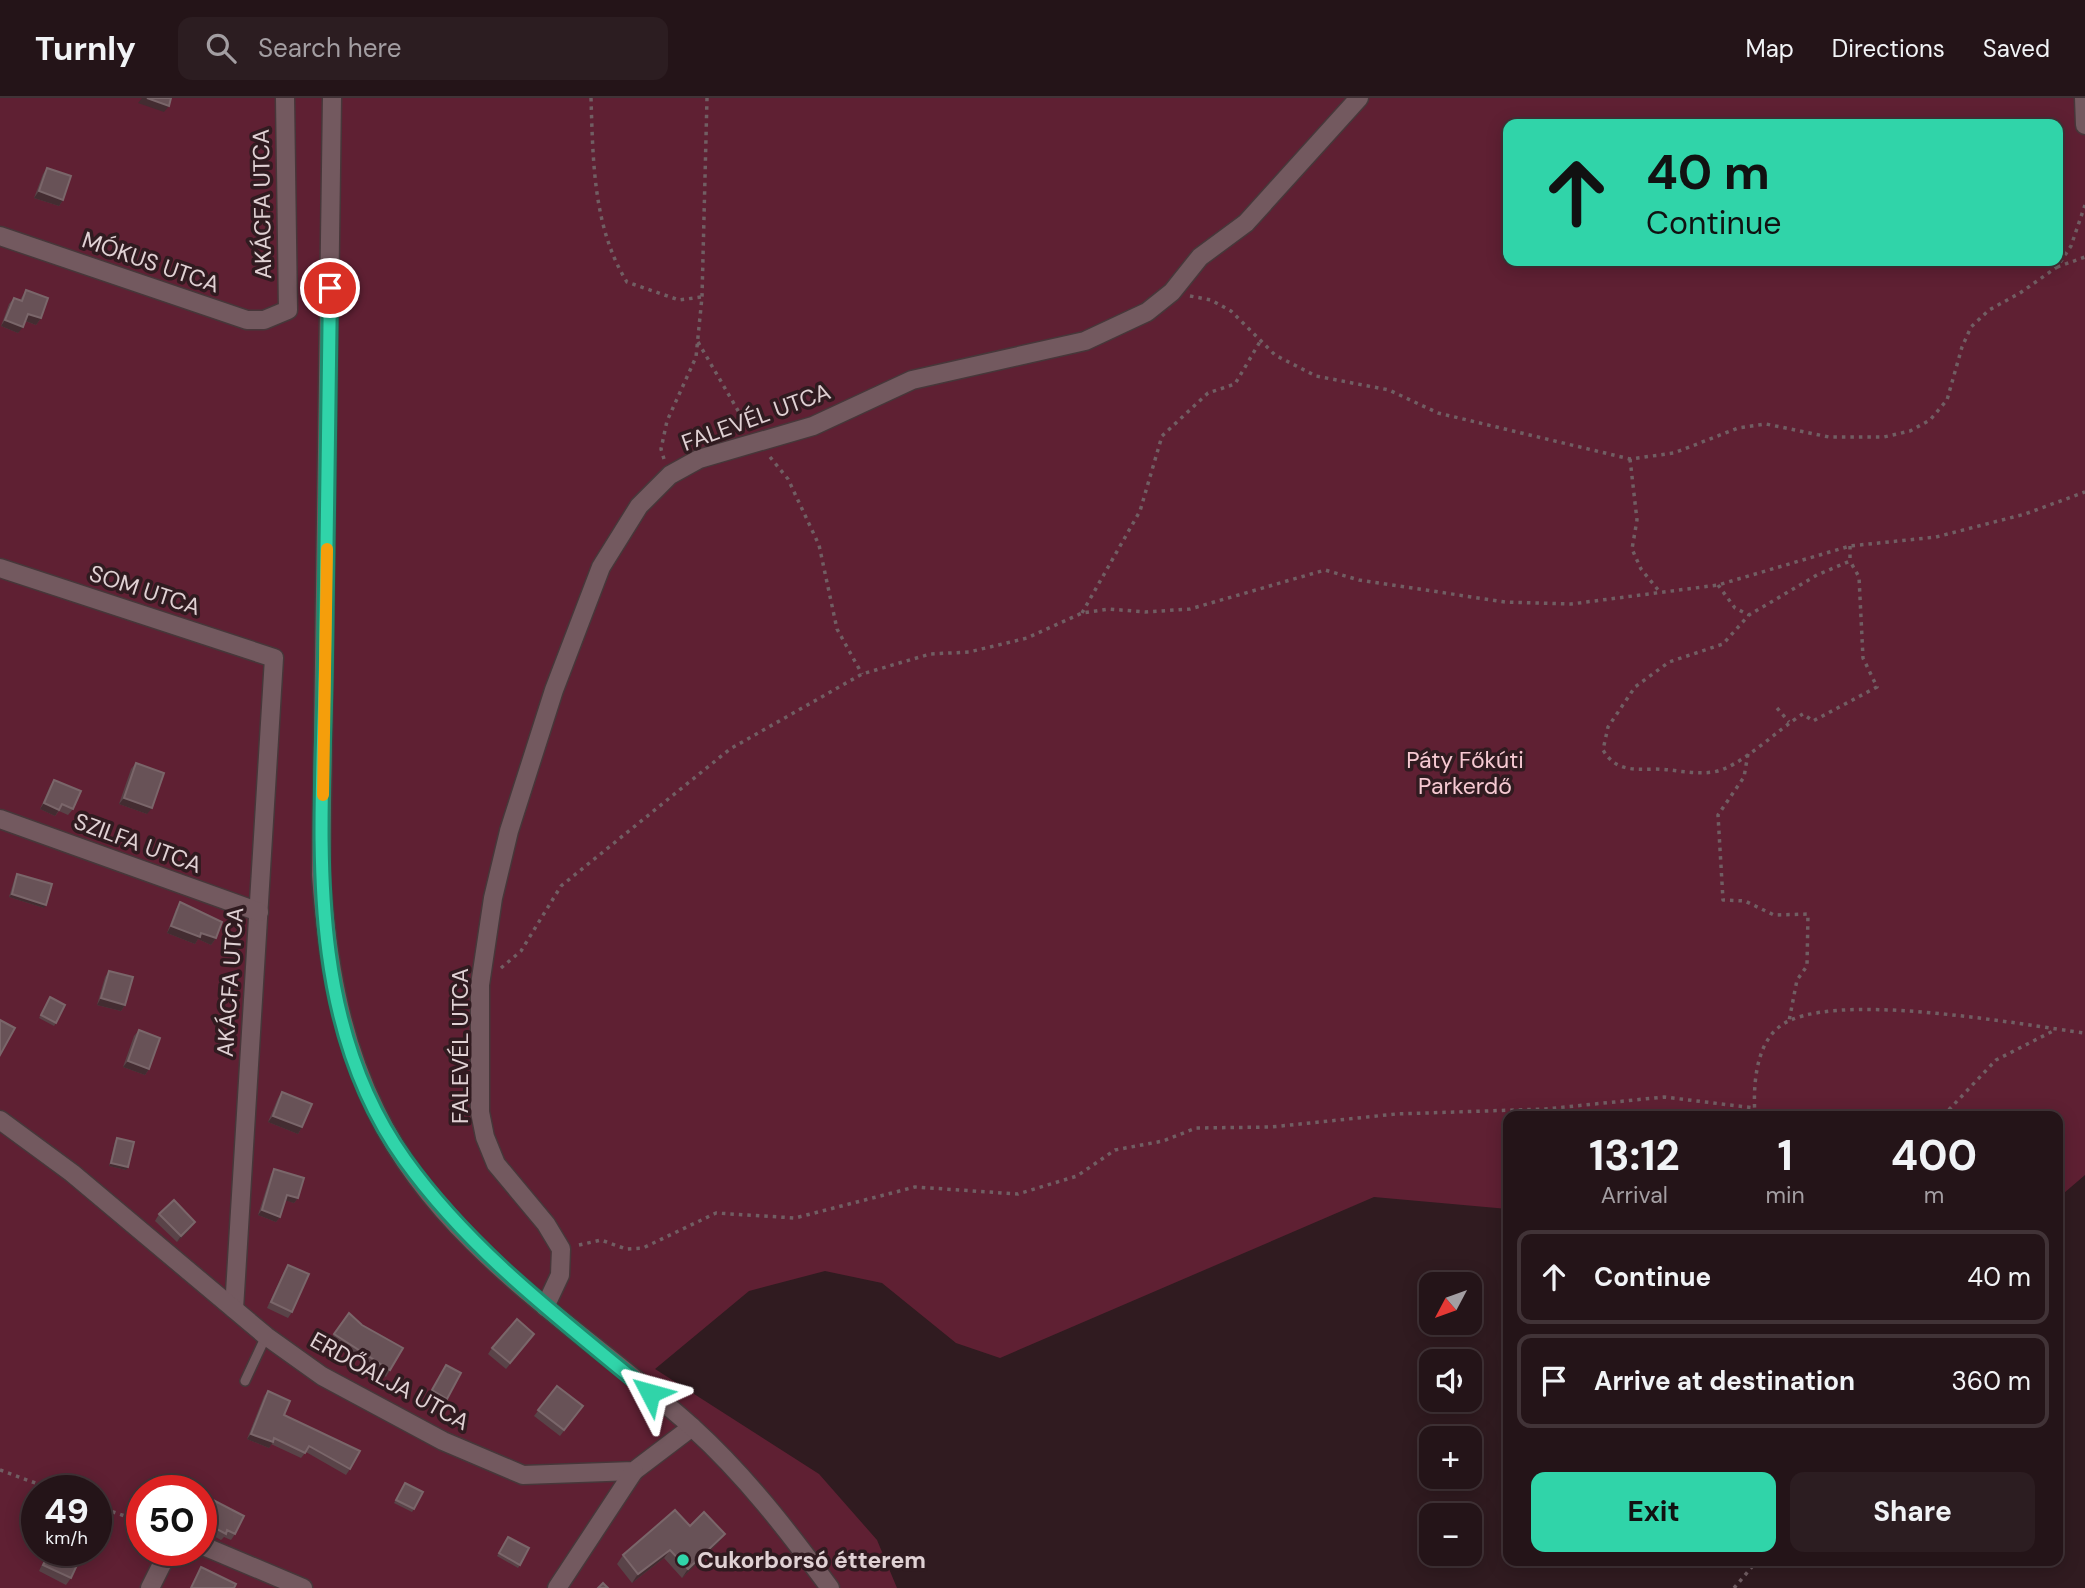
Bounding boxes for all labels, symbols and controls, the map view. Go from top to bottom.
search box [178,17,668,80]
text: Turnly [35,27,136,70]
icon: search [202,29,240,67]
text: Search here [258,31,401,65]
text: Map [1746,33,1794,64]
text: Directions [1832,33,1945,64]
text: Saved [1983,33,2050,64]
street label: AKÁCFA UTCA [246,129,278,279]
text: 40 m [1646,140,1770,204]
icon: ahead [1531,147,1622,238]
text: Continue [1646,202,1781,244]
street label: MÓKUS UTCA [78,224,224,300]
pin [300,258,360,318]
icon: arrive [311,269,349,307]
street label: FALEVÉL UTCA [677,376,835,458]
street label: SOM UTCA [86,558,204,622]
park label: Páty Főkúti Parkerdő [1406,745,1524,801]
street label: SZILFA UTCA [70,806,206,880]
street label: AKÁCFA UTCA [210,906,250,1058]
street label: FALEVÉL UTCA [445,968,475,1124]
text: 13:12 [1589,1128,1680,1183]
text: 1 [1778,1128,1793,1183]
text: 400 [1891,1128,1977,1183]
text: Arrival [1601,1180,1668,1210]
text: min [1766,1180,1805,1210]
text: m [1924,1180,1944,1210]
icon: ahead [1535,1258,1573,1296]
text: Continue [1594,1260,1711,1294]
text: 40 m [1967,1260,2031,1294]
north arrow [1419,1272,1482,1335]
map controls [1419,1272,1482,1566]
street label: ERDŐALJA UTCA [305,1325,475,1437]
button: sound [1419,1349,1482,1412]
position arrow [613,1356,687,1430]
icon: arrive [1535,1362,1573,1400]
text: Arrive at destination [1594,1364,1855,1398]
text: 360 m [1951,1364,2031,1398]
button: + [1419,1426,1482,1489]
button: Exit [1531,1472,1776,1552]
button: Share [1790,1472,2035,1552]
speed limit sign: 50 [126,1475,217,1566]
text: 49 [44,1488,89,1534]
button: − [1419,1503,1482,1566]
text: km/h [45,1526,88,1550]
place label: Cukorborsó étterem [697,1545,926,1575]
marker: Cukorborsó étterem [675,1552,691,1568]

